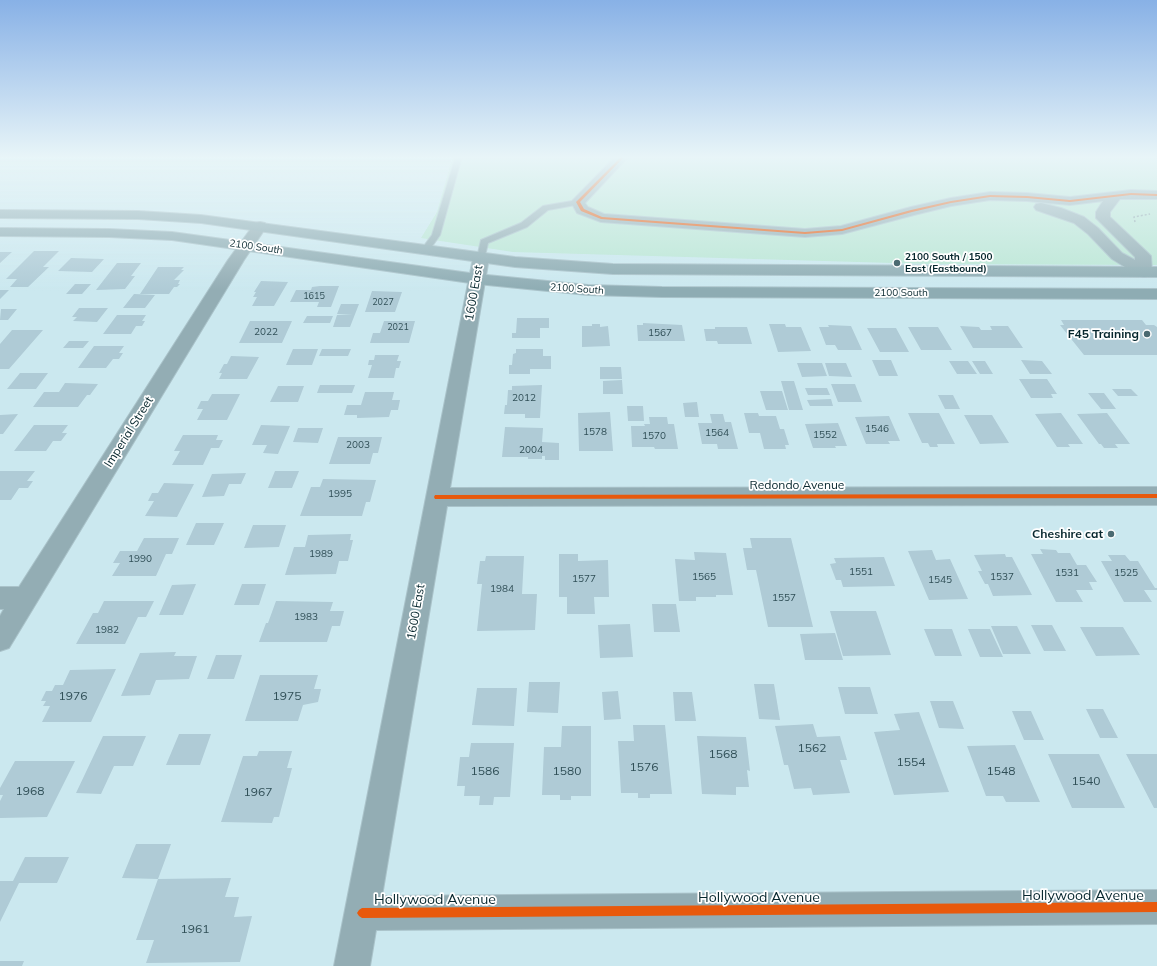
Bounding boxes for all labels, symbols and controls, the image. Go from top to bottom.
street label: 2100 South [229,237,283,257]
place label: 2100 South / 1500 East (Eastbound) [905,251,993,274]
marker: 2100 South / 1500 East (Eastbound) [892,258,902,268]
street label: 1600 East [462,264,486,322]
street label: 2100 South [550,281,604,297]
street label: 2100 South [874,287,928,299]
house number: 1615 [303,291,325,301]
house number: 2027 [372,297,394,307]
house number: 2021 [387,322,409,332]
house number: 2022 [254,326,278,338]
house number: 1567 [648,327,672,339]
place label: F45 Training [1068,327,1139,341]
marker: F45 Training [1142,329,1152,339]
house number: 2012 [512,392,536,404]
street label: Imperial Street [101,394,157,470]
house number: 1546 [865,423,889,435]
house number: 1578 [583,426,607,438]
house number: 1564 [705,427,729,439]
house number: 1552 [813,429,837,441]
house number: 1570 [642,430,666,442]
house number: 2003 [346,439,370,451]
house number: 2004 [519,444,543,456]
street label: Redondo Avenue [750,478,844,492]
house number: 1995 [328,488,352,500]
place label: Cheshire cat [1032,527,1103,541]
marker: Cheshire cat [1106,529,1116,539]
house number: 1989 [309,548,333,560]
house number: 1990 [128,553,152,565]
house number: 1551 [849,566,873,578]
house number: 1531 [1055,567,1079,579]
house number: 1525 [1114,567,1138,579]
house number: 1565 [692,571,716,583]
house number: 1537 [990,571,1014,583]
house number: 1577 [572,573,596,585]
house number: 1545 [928,574,952,586]
street label: 1600 East [404,583,428,641]
house number: 1984 [490,583,514,595]
house number: 1557 [772,592,796,604]
house number: 1983 [294,611,318,623]
house number: 1982 [95,624,119,636]
house number: 1976 [59,689,87,703]
house number: 1975 [273,689,301,703]
house number: 1562 [798,741,826,755]
house number: 1568 [709,747,737,761]
house number: 1554 [897,755,925,769]
house number: 1576 [630,760,658,774]
house number: 1586 [471,764,499,778]
house number: 1580 [553,764,581,778]
house number: 1548 [987,764,1015,778]
house number: 1540 [1072,774,1100,788]
house number: 1968 [16,784,44,798]
house number: 1967 [244,785,272,799]
street label: Hollywood Avenue [1022,888,1144,904]
street label: Hollywood Avenue [698,890,820,906]
street label: Hollywood Avenue [374,892,496,908]
house number: 1961 [181,922,209,936]

